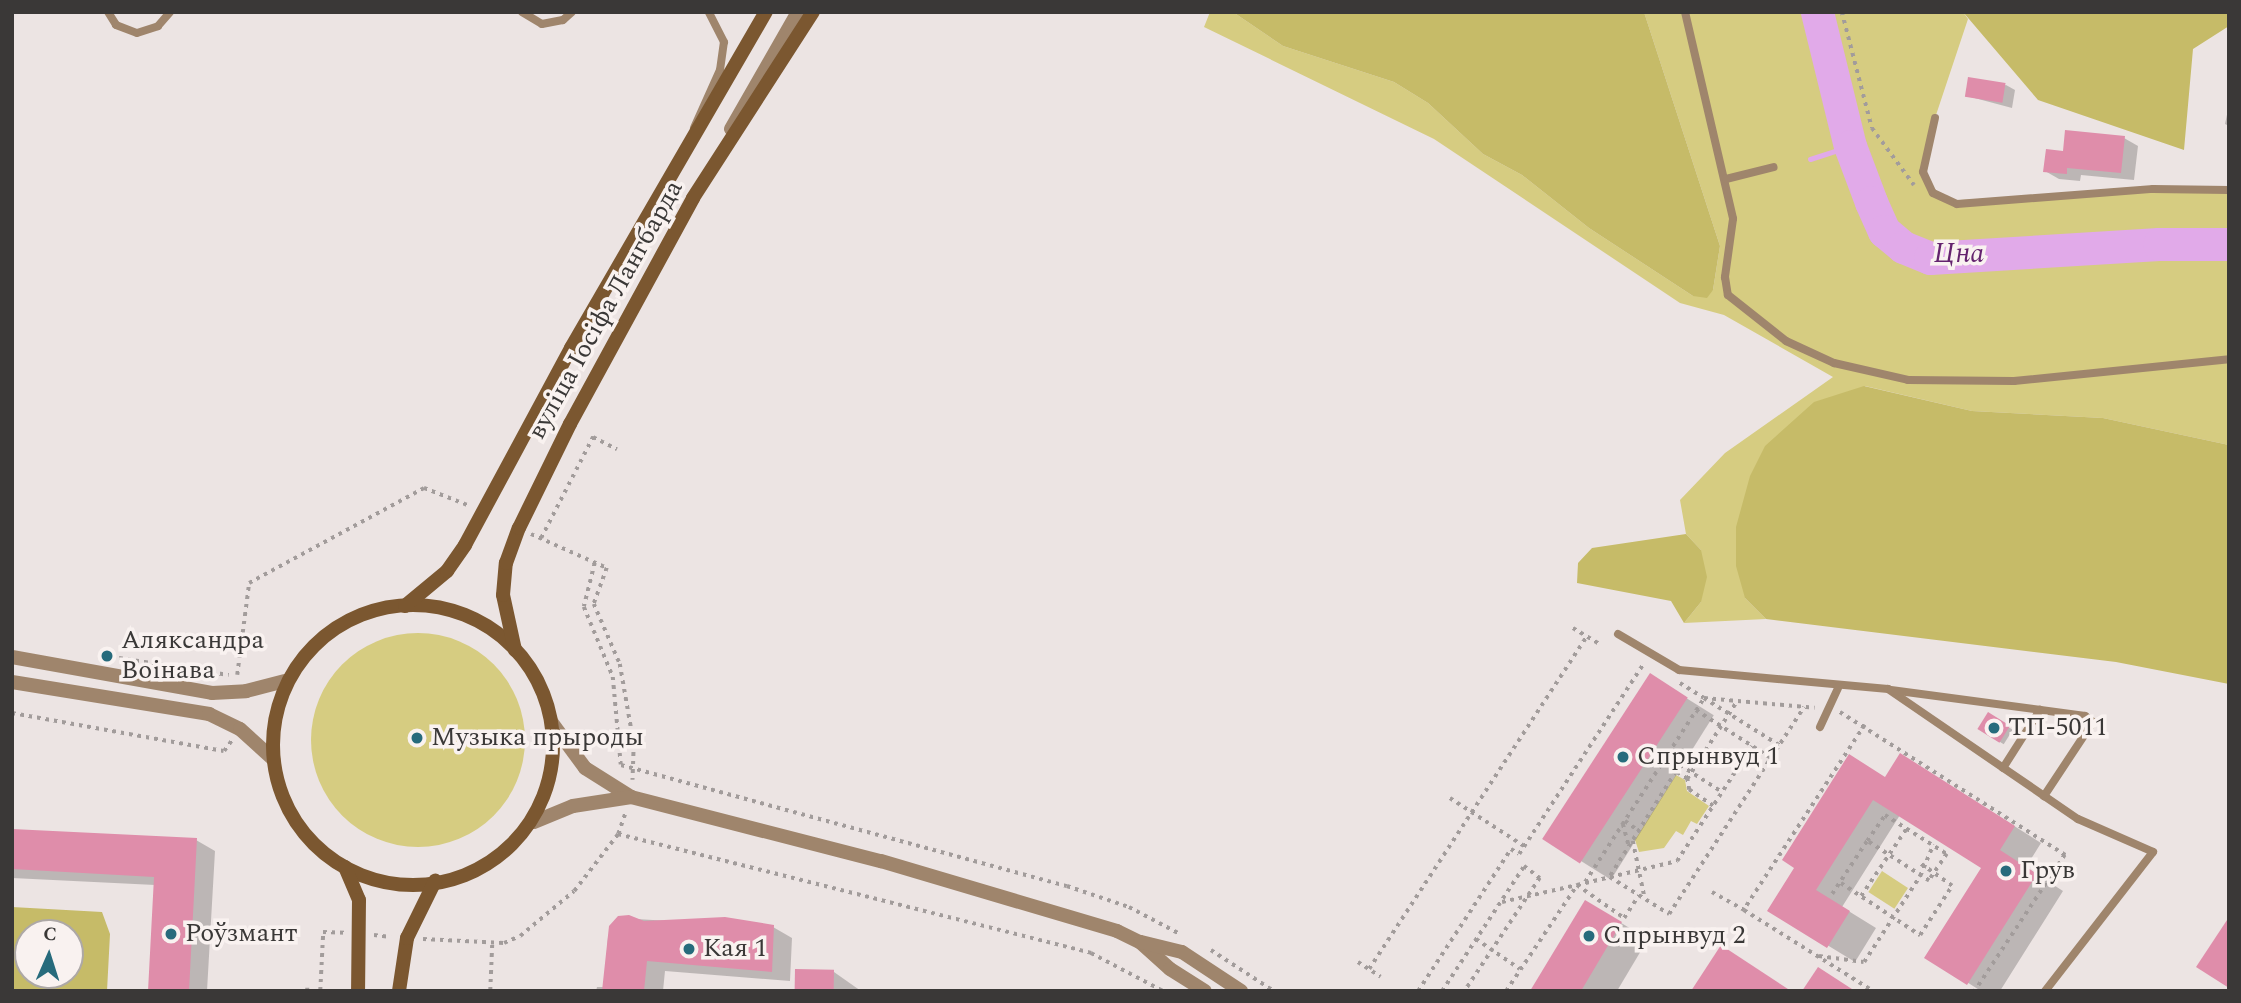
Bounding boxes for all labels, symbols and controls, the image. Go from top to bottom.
street label: вуліца Іосіфа Лангбарда [522,175,690,445]
water label: Цна [1934,237,1984,271]
place label: Аляксандра Воінава [121,625,264,686]
marker: Аляксандра Воінава [99,648,115,664]
place label: ТП-5011 [2008,712,2108,744]
marker: ТП-5011 [1986,720,2002,736]
place label: Музыка прыроды [431,722,644,754]
marker: Музыка прыроды [409,730,425,746]
place label: Спрынвуд 1 [1637,741,1780,773]
marker: Спрынвуд 1 [1615,749,1631,765]
place label: Грув [2020,855,2075,887]
marker: Грув [1998,863,2014,879]
place label: Роўзмант [185,918,298,950]
north arrow [14,919,84,989]
text: С [43,920,58,949]
place label: Спрынвуд 2 [1603,920,1746,952]
marker: Роўзмант [163,926,179,942]
marker: Спрынвуд 2 [1581,928,1597,944]
place label: Кая 1 [703,933,767,965]
marker: Кая 1 [681,941,697,957]

